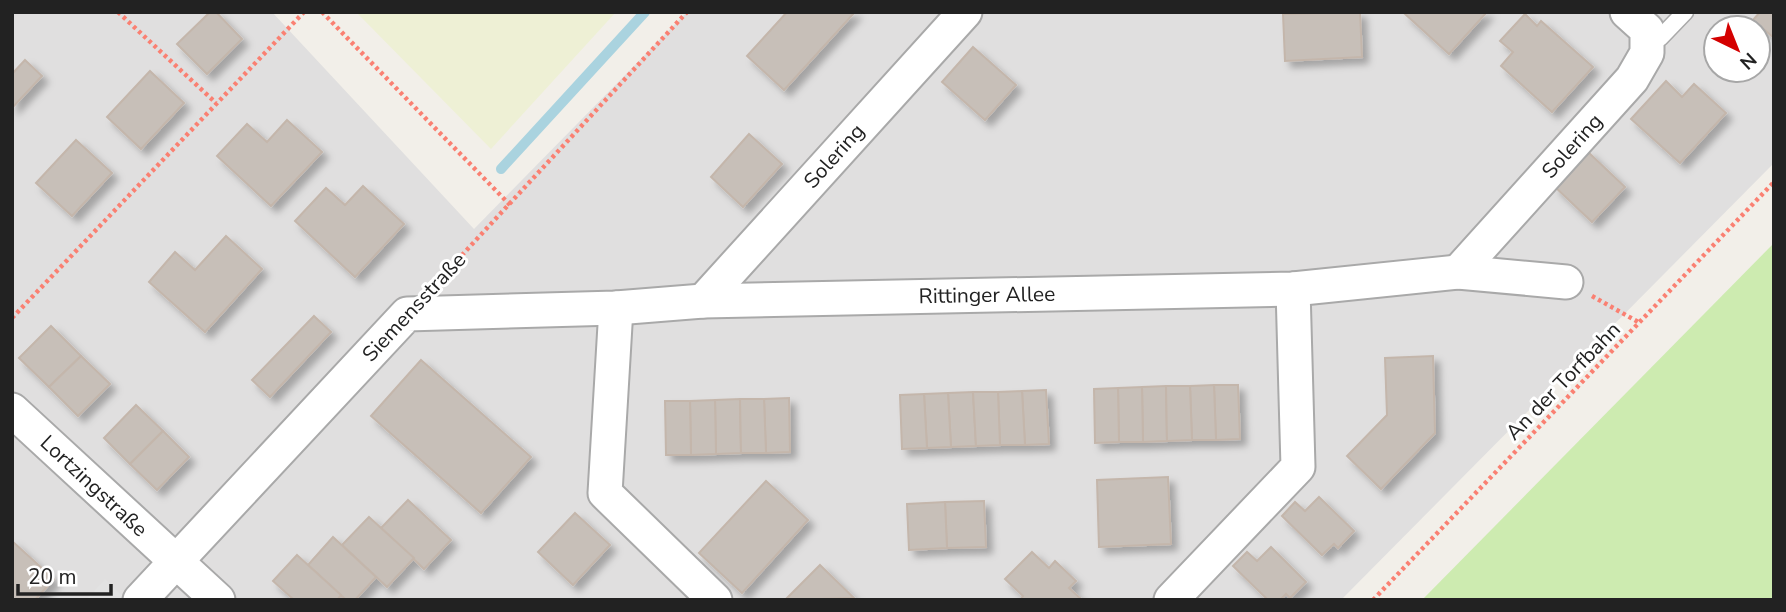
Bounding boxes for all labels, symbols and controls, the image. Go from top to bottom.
north arrow [1702,14,1772,84]
text: N [1734,46,1762,75]
street label: Solering [1535,107,1609,185]
street label: Solering [797,117,871,195]
street label: Siemensstraße [356,246,472,368]
street label: Rittinger Allee [919,280,1055,310]
street label: An der Torfbahn [1499,316,1627,446]
street label: Lortzingstraße [34,429,154,543]
scale bar [18,552,110,596]
text: 20 m [28,563,77,591]

